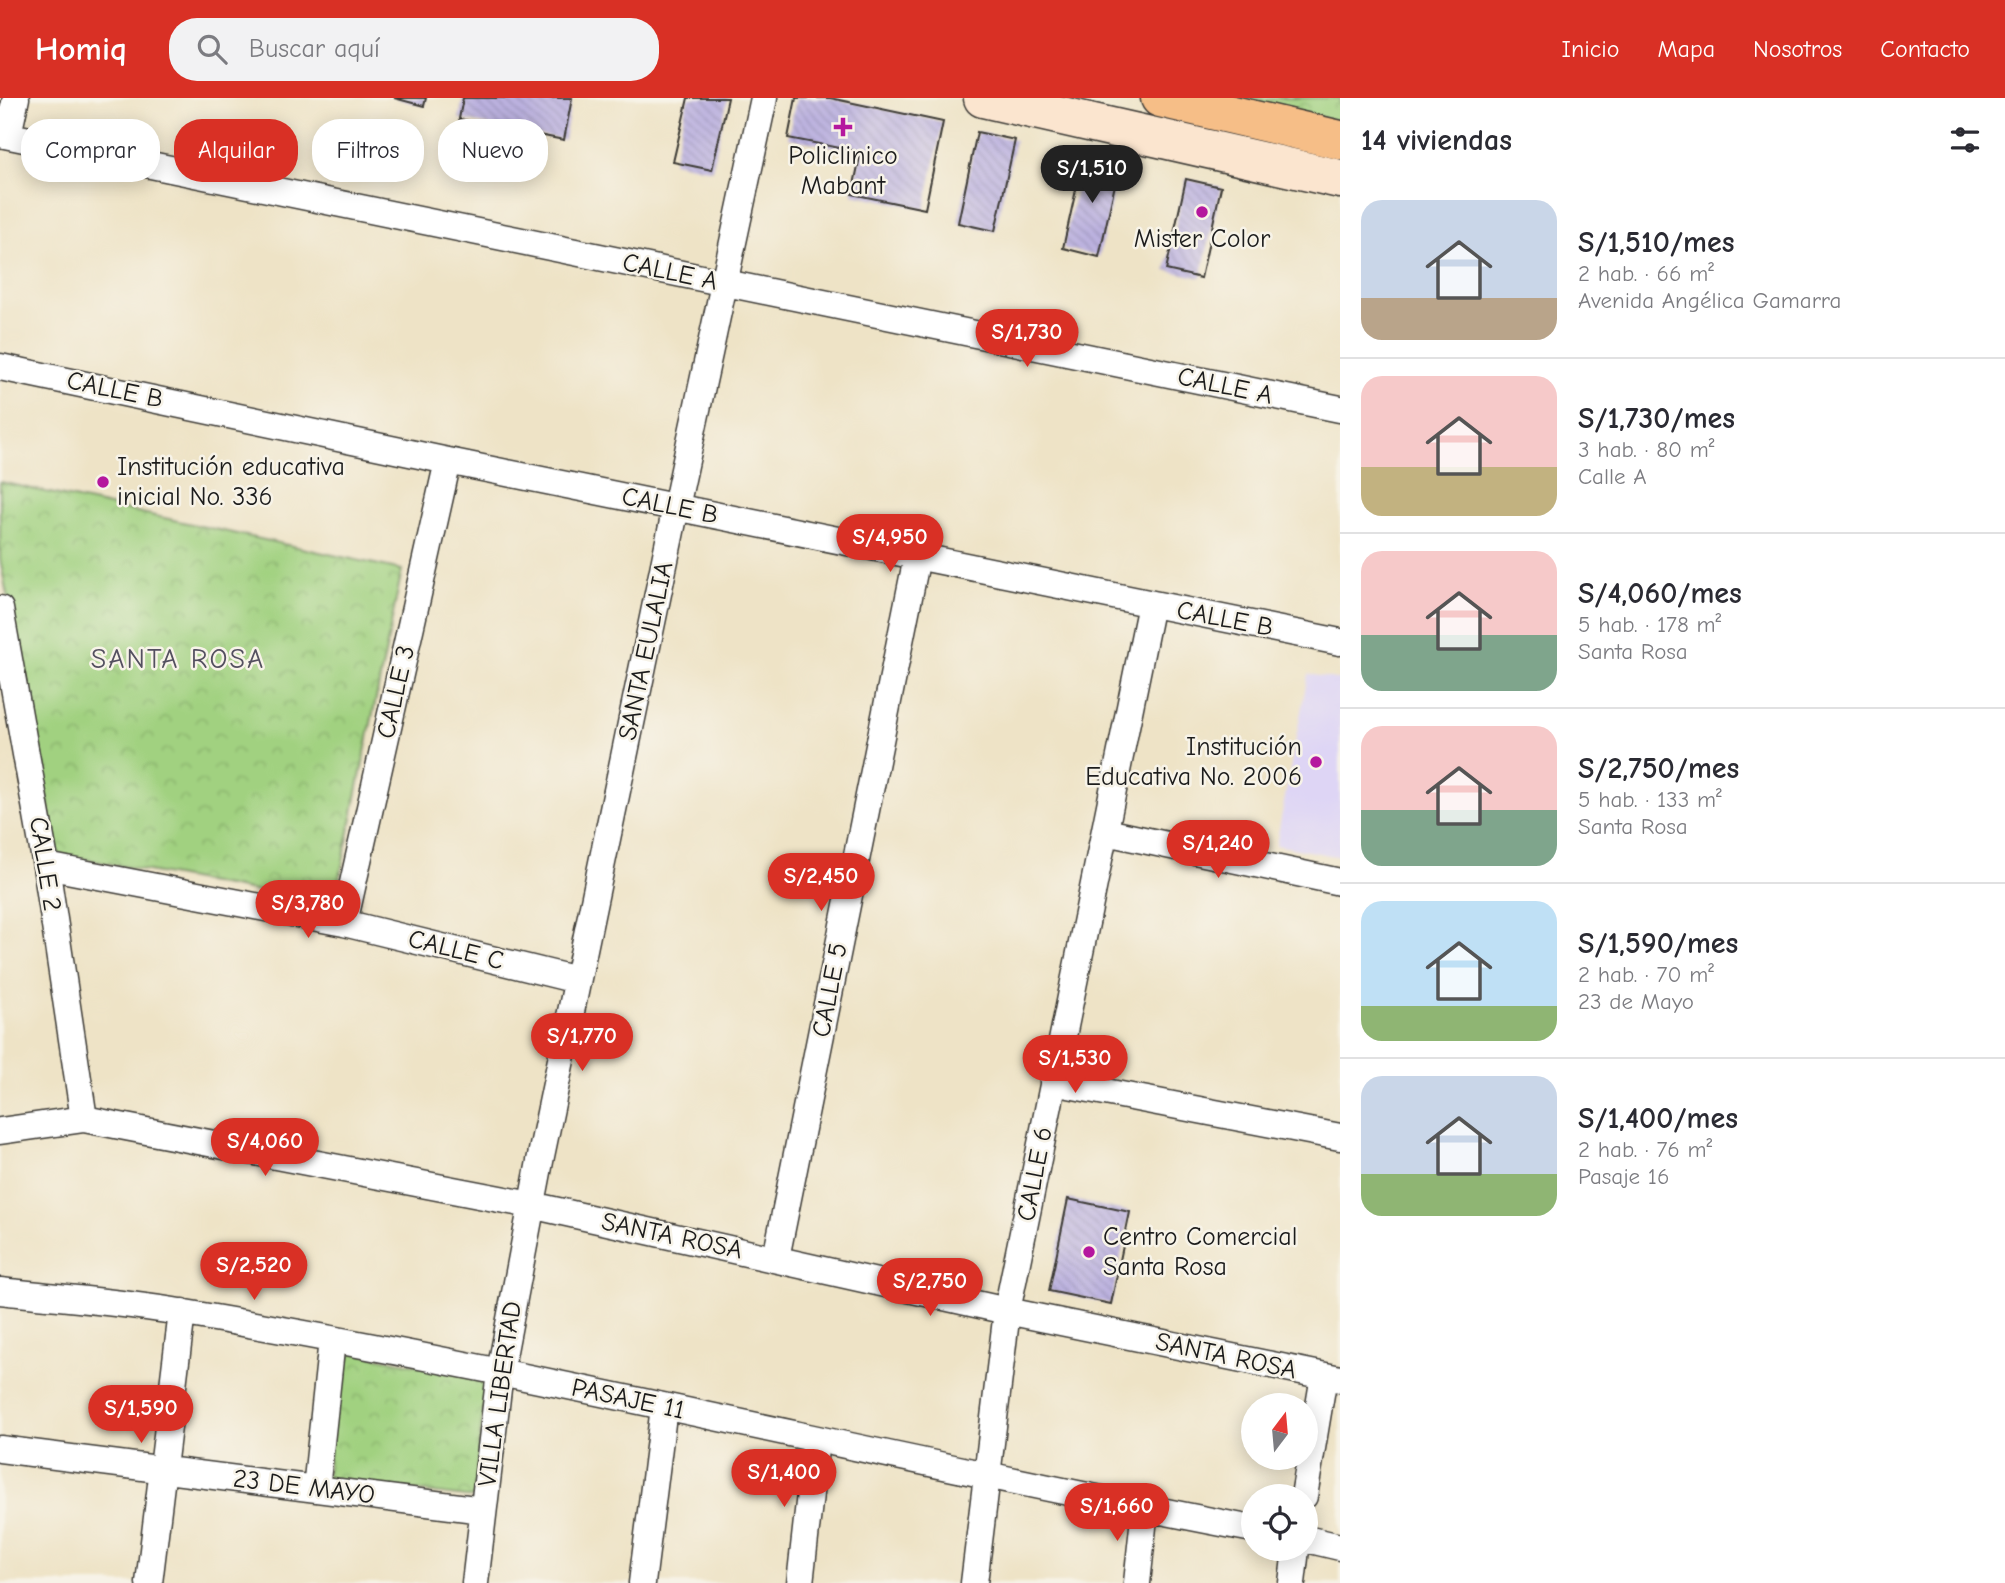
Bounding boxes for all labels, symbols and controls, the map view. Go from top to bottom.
search box [169,18,659,81]
text: Homiq [35,30,127,68]
icon: search [193,30,231,68]
text: Buscar aquí [249,34,380,64]
text: Inicio [1562,35,1619,63]
text: Mapa [1657,35,1715,63]
text: Nosotros [1753,35,1842,63]
text: Contacto [1880,35,1970,63]
marker: Policlinico Mabant [833,117,853,137]
chip: Comprar [21,119,160,182]
chip: Alquilar [174,119,298,182]
chip: Filtros [312,119,424,182]
chip: Nuevo [438,119,548,182]
icon: filters [1946,121,1984,159]
text: 14 viviendas [1361,123,1512,158]
place label: Policlinico Mabant [788,141,898,201]
pin: S/1,510 [1027,146,1157,205]
text: S/1,510 [1057,154,1127,181]
marker: Mister Color [1194,204,1210,220]
place label: Mister Color [1134,224,1271,254]
text: S/1,510/mes [1578,225,1734,260]
icon: home [1417,228,1501,312]
street label: CALLE A [620,247,720,297]
text: 2 hab. · 66 m² [1578,260,1714,287]
text: Avenida Angélica Gamarra [1578,287,1841,314]
pin: S/1,730 [962,310,1092,369]
text: S/1,730 [992,318,1062,345]
street label: CALLE A [1175,361,1275,411]
street label: CALLE B [64,365,166,415]
text: S/1,730/mes [1578,401,1735,436]
icon: home [1417,404,1501,488]
text: 3 hab. · 80 m² [1578,436,1714,463]
place label: Institución educativa inicial No. 336 [117,452,345,512]
text: Calle A [1578,463,1647,490]
marker: Institución educativa inicial No. 336 [95,474,111,490]
street label: CALLE B [619,481,721,531]
pin: S/4,950 [825,514,955,574]
text: S/4,950 [852,523,928,550]
street label: SANTA EULALIA [612,559,680,743]
text: S/4,060/mes [1578,576,1742,611]
icon: home [1417,579,1501,663]
street label: CALLE B [1174,595,1276,643]
text: 5 hab. · 178 m² [1578,611,1721,638]
text: Santa Rosa [1578,638,1688,665]
district label: SANTA ROSA [91,643,265,675]
street label: CALLE 3 [371,643,421,741]
place label: Institución Educativa No. 2006 [1085,732,1302,792]
text: S/2,750/mes [1578,751,1739,786]
marker: Institución Educativa No. 2006 [1308,754,1324,770]
icon: home [1417,754,1501,838]
text: 5 hab. · 133 m² [1578,786,1722,813]
text: Santa Rosa [1578,813,1688,840]
street label: CALLE 2 [23,815,67,913]
pin: S/1,240 [1153,820,1283,880]
text: S/1,240 [1183,829,1253,856]
pin: S/2,450 [756,854,886,913]
text: S/2,450 [784,862,858,889]
pin: S/3,780 [243,880,373,940]
text: S/3,780 [272,889,344,916]
street label: CALLE C [405,924,507,976]
text: S/1,590/mes [1578,926,1738,961]
icon: home [1417,929,1501,1013]
street label: CALLE 5 [806,940,854,1040]
text: 2 hab. · 70 m² [1578,961,1714,988]
text: 23 de Mayo [1578,988,1694,1015]
pin: S/1,770 [517,1014,647,1073]
text: S/1,770 [547,1022,617,1049]
pin: S/1,530 [1010,1035,1140,1095]
text: S/1,530 [1039,1044,1111,1071]
text: S/1,400/mes [1578,1101,1738,1136]
icon: home [1417,1104,1501,1188]
pin: S/4,060 [200,1118,330,1178]
street label: CALLE 6 [1011,1124,1059,1224]
text: S/4,060 [227,1127,303,1154]
text: 2 hab. · 76 m² [1578,1136,1712,1163]
text: Pasaje 16 [1578,1163,1669,1190]
street label: SANTA ROSA [599,1206,745,1266]
place label: Centro Comercial Santa Rosa [1103,1222,1297,1282]
pin: S/2,520 [189,1242,319,1302]
marker: Centro Comercial Santa Rosa [1081,1244,1097,1260]
text: S/2,520 [216,1251,292,1278]
pin: S/2,750 [865,1258,995,1318]
text: S/2,750 [893,1267,967,1294]
street label: VILLA LIBERTAD [472,1299,528,1489]
street label: SANTA ROSA [1153,1326,1299,1386]
street label: PASAJE 11 [569,1372,687,1426]
pin: S/1,590 [76,1386,206,1445]
north arrow [1241,1393,1318,1470]
map controls [1241,1393,1318,1561]
text: S/1,590 [104,1394,178,1421]
pin: S/1,400 [719,1450,849,1509]
text: S/1,400 [747,1458,821,1485]
street label: 23 DE MAYO [231,1463,377,1511]
pin: S/1,660 [1052,1484,1182,1543]
button: locate [1241,1484,1318,1561]
text: S/1,660 [1080,1492,1154,1519]

